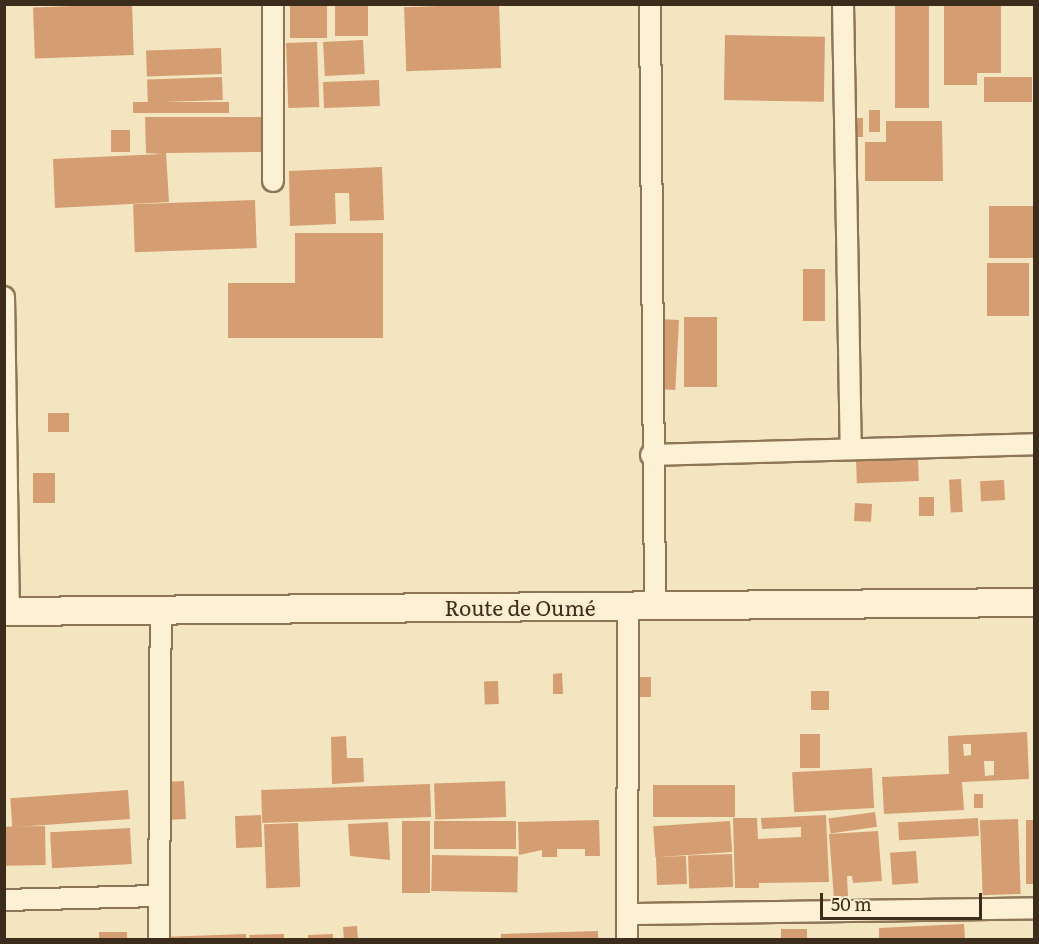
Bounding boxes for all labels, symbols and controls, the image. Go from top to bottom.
street label: Route de Oumé [444,594,596,620]
scale bar [823,881,985,919]
text: 50 m [831,890,872,917]

